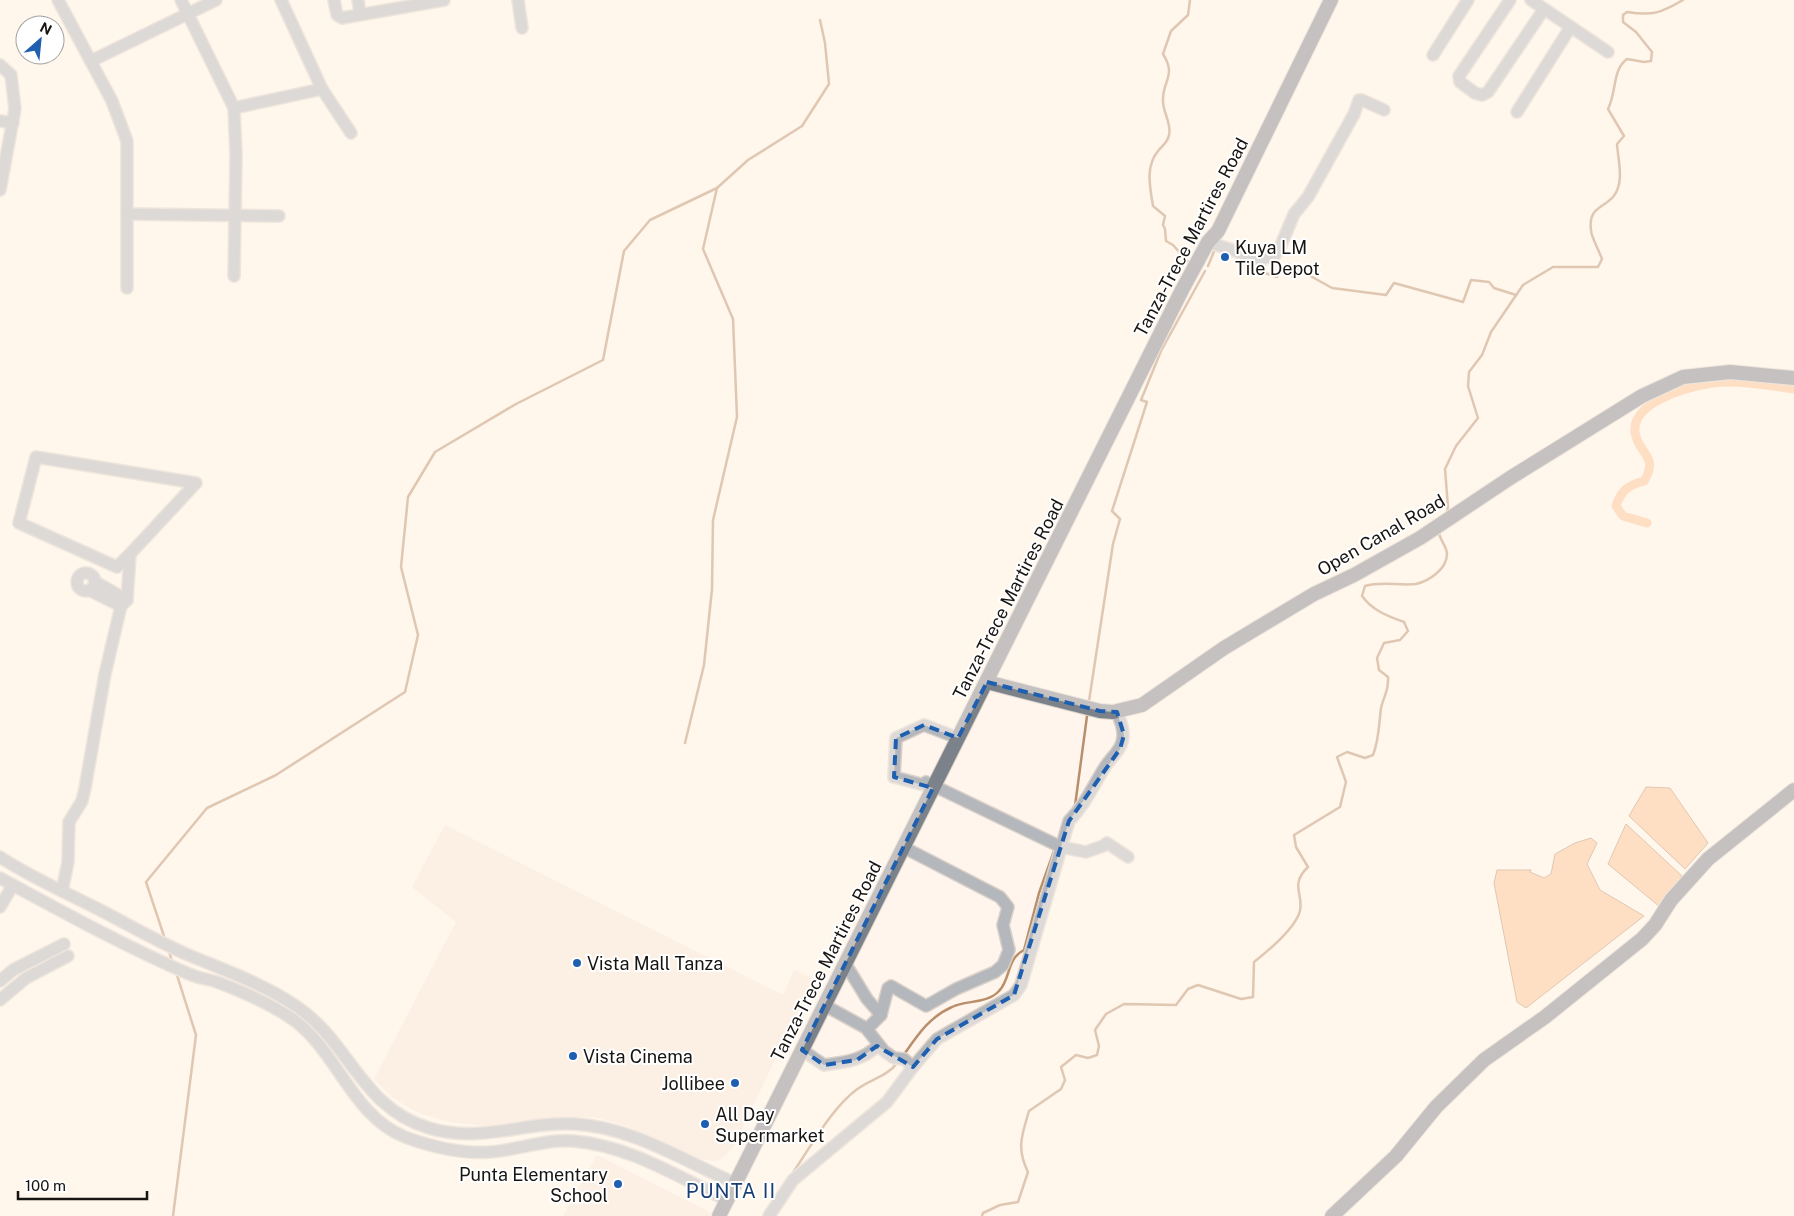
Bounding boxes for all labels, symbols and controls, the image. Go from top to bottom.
north arrow [15,15,65,65]
text: N [37,19,54,38]
street label: Tanza-Trece Martires Road [1130,134,1252,340]
place label: Kuya LM Tile Depot [1235,237,1320,279]
marker: Kuya LM Tile Depot [1219,251,1231,263]
street label: Open Canal Road [1313,490,1449,580]
street label: Tanza-Trece Martires Road [948,495,1068,703]
street label: Tanza-Trece Martires Road [766,857,886,1065]
place label: Vista Mall Tanza [587,953,723,974]
marker: Vista Mall Tanza [571,957,583,969]
place label: Vista Cinema [583,1046,693,1067]
marker: Vista Cinema [567,1050,579,1062]
place label: Jollibee [662,1073,725,1094]
marker: Jollibee [729,1077,741,1089]
place label: All Day Supermarket [715,1104,825,1146]
marker: All Day Supermarket [699,1118,711,1130]
place label: Punta Elementary School [459,1164,608,1206]
scale bar [18,1168,146,1200]
text: 100 m [25,1177,66,1194]
marker: Punta Elementary School [612,1178,624,1190]
district label: PUNTA II [686,1179,776,1203]

